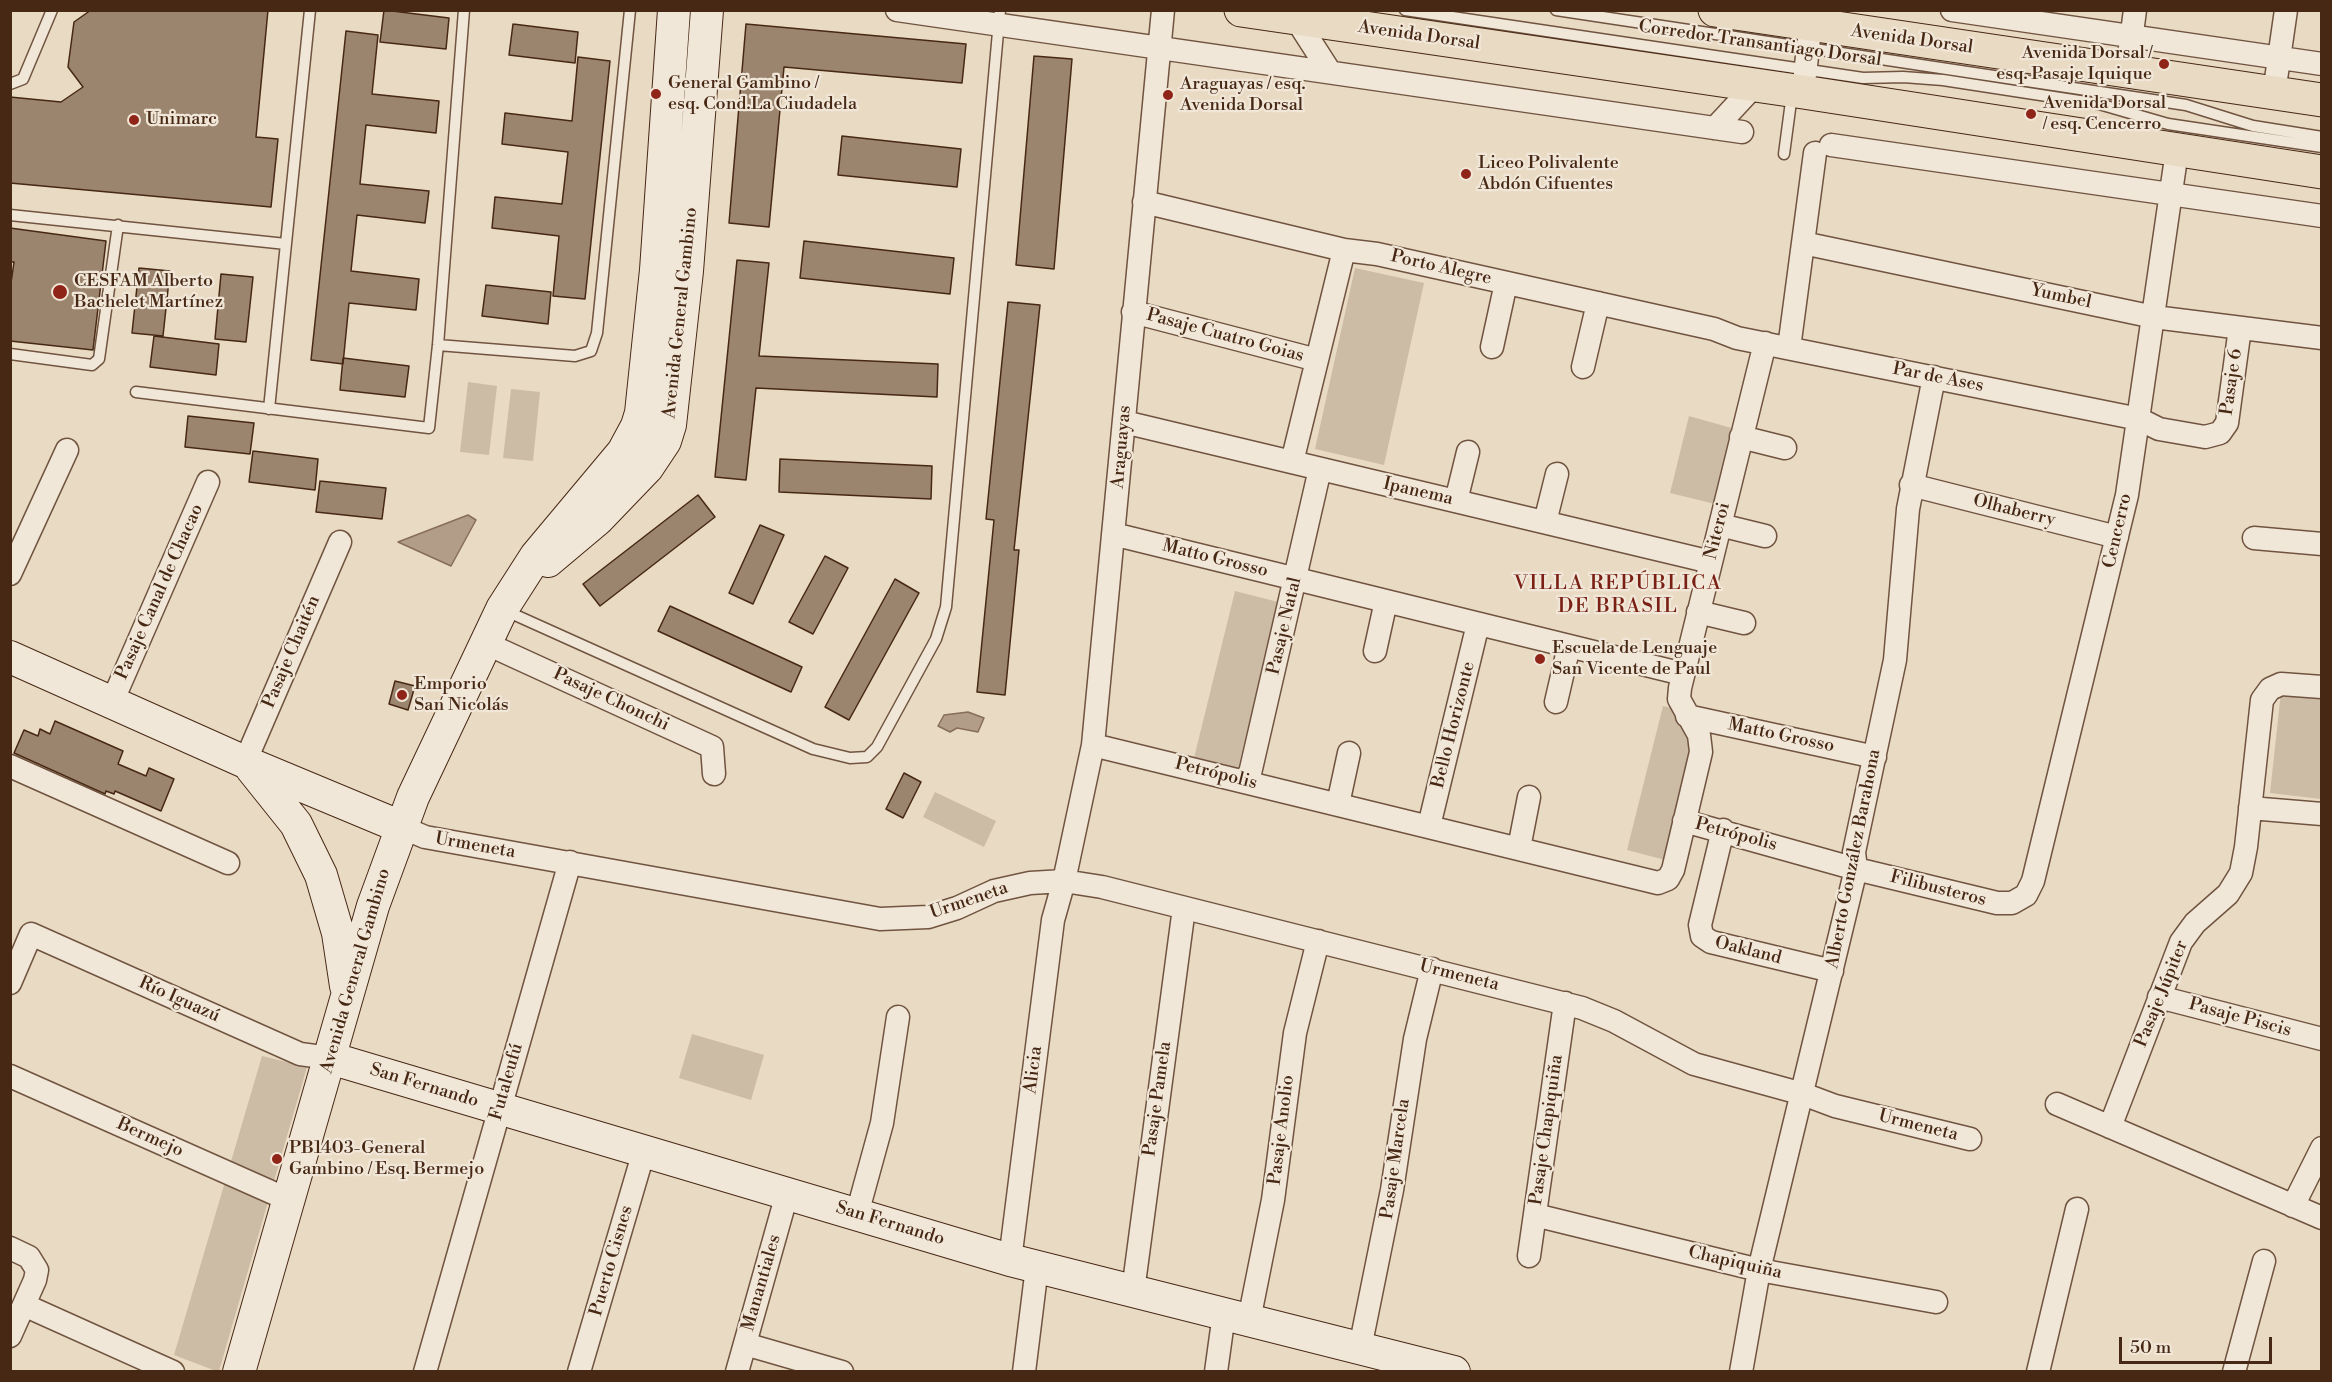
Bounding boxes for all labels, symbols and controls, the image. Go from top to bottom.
street label: Corredor Transantiago Dorsal [1637,16,1883,72]
street label: Avenida Dorsal [1357,17,1481,55]
street label: Avenida Dorsal [1850,21,1974,59]
place label: Avenida Dorsal / esq. Pasaje Iquique [1996,43,2152,86]
marker: Avenida Dorsal / esq. Pasaje Iquique [2157,57,2171,71]
place label: General Gambino / esq. Cond.La Ciudadela [668,73,857,116]
place label: Araguayas / esq. Avenida Dorsal [1180,74,1306,116]
marker: General Gambino / esq. Cond.La Ciudadela [649,87,663,101]
marker: Araguayas / esq. Avenida Dorsal [1161,88,1175,102]
place label: Avenida Dorsal / esq. Cencerro [2043,93,2166,136]
marker: Avenida Dorsal / esq. Cencerro [2024,107,2038,121]
place label: Unimarc [146,109,217,131]
marker: Unimarc [127,113,141,127]
place label: Liceo Polivalente Abdón Cifuentes [1478,153,1619,195]
marker: Liceo Polivalente Abdón Cifuentes [1459,167,1473,181]
street label: Avenida General Gambino [659,206,703,420]
street label: Porto Alegre [1389,246,1493,290]
place label: CESFAM Alberto Bachelet Martínez [74,271,223,314]
street label: Yumbel [2029,280,2093,314]
marker: CESFAM Alberto Bachelet Martínez [51,283,69,301]
street label: Pasaje Cuatro Goias [1144,305,1306,367]
street label: Pasaje 6 [2217,347,2247,417]
street label: Par de Ases [1891,359,1985,397]
street label: Araguayas [1108,405,1136,489]
street label: Ipanema [1381,473,1455,511]
street label: Olhaberry [1971,490,2057,532]
street label: Cencerro [2099,491,2137,571]
street label: Niteroi [1700,500,1736,562]
street label: Pasaje Canal de Chacao [112,501,208,683]
street label: Matto Grosso [1160,535,1270,583]
district label: VILLA REPÚBLICA DE BRASIL [1514,572,1722,619]
street label: Pasaje Natal [1263,575,1307,677]
street label: Pasaje Chaitén [259,593,325,711]
place label: Escuela de Lenguaje San Vicente de Paul [1552,638,1717,680]
marker: Escuela de Lenguaje San Vicente de Paul [1533,652,1547,666]
street label: Bello Horizonte [1428,659,1480,791]
street label: Pasaje Chonchi [550,664,672,736]
place label: Emporio San Nicolás [414,674,509,716]
marker: Emporio San Nicolás [395,688,409,702]
street label: Matto Grosso [1726,714,1836,758]
street label: Alberto González Barahona [1822,747,1886,971]
street label: Petrópolis [1173,753,1259,795]
street label: Petrópolis [1693,814,1779,856]
street label: Urmeneta [433,828,517,864]
street label: Avenida General Gambino [316,866,396,1076]
street label: Filibusteros [1888,867,1988,911]
street label: Urmeneta [927,878,1011,924]
street label: Oakland [1712,932,1784,970]
street label: Pasaje Júpiter [2131,937,2193,1051]
street label: Urmeneta [1417,956,1501,996]
street label: Río Iguazú [135,973,223,1027]
street label: Pasaje Piscis [2186,994,2294,1042]
street label: Pasaje Pamela [1139,1040,1177,1158]
street label: Futaleufú [486,1041,528,1123]
street label: Alicia [1020,1045,1048,1095]
street label: Pasaje Chapiquiña [1526,1053,1568,1207]
street label: San Fernando [367,1059,481,1113]
street label: Pasaje Anolio [1265,1074,1299,1186]
street label: Pasaje Marcela [1377,1097,1415,1221]
street label: Urmeneta [1876,1106,1960,1146]
street label: Bermejo [113,1114,187,1162]
place label: PB1403-General Gambino / Esq. Bermejo [289,1138,484,1180]
marker: PB1403-General Gambino / Esq. Bermejo [270,1152,284,1166]
street label: San Fernando [833,1197,947,1251]
street label: Puerto Cisnes [586,1203,638,1319]
street label: Manantiales [738,1232,786,1334]
street label: Chapiquiña [1686,1242,1784,1284]
scale bar [2122,1325,2275,1363]
text: 50 m [2130,1336,2171,1359]

